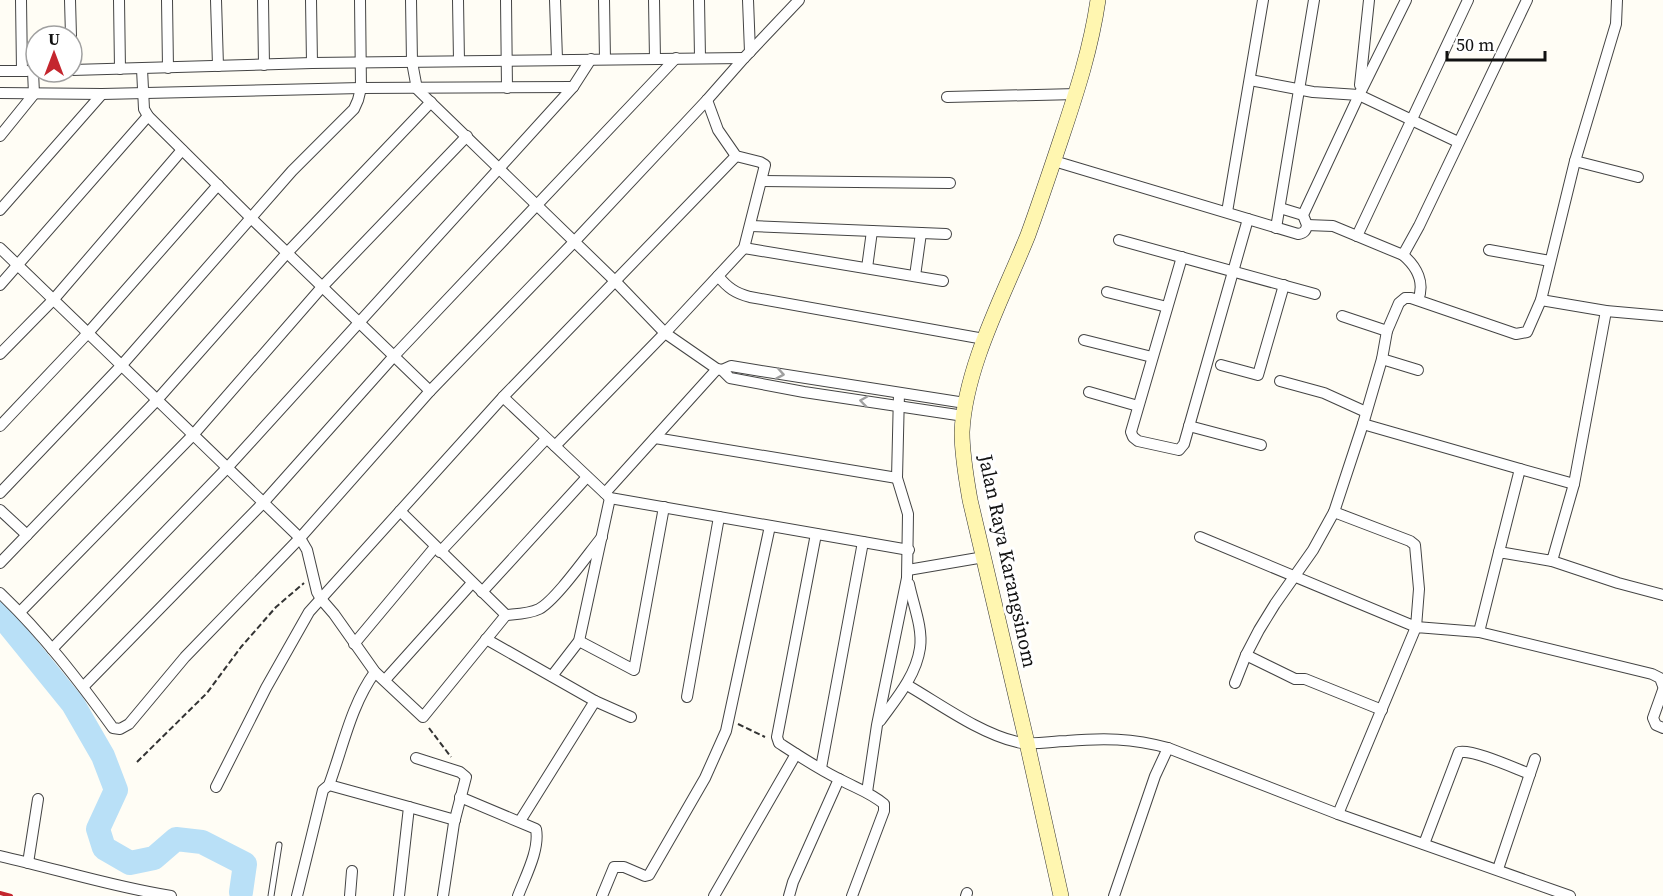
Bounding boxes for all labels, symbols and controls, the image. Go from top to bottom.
north arrow [24,24,84,84]
scale bar [1447,24,1544,62]
text: U [48,28,60,50]
text: 50 m [1456,32,1494,57]
one-way arrow [774,367,784,380]
one-way arrow [860,395,869,407]
street label: Jalan Raya Karangsinom [972,451,1044,670]

